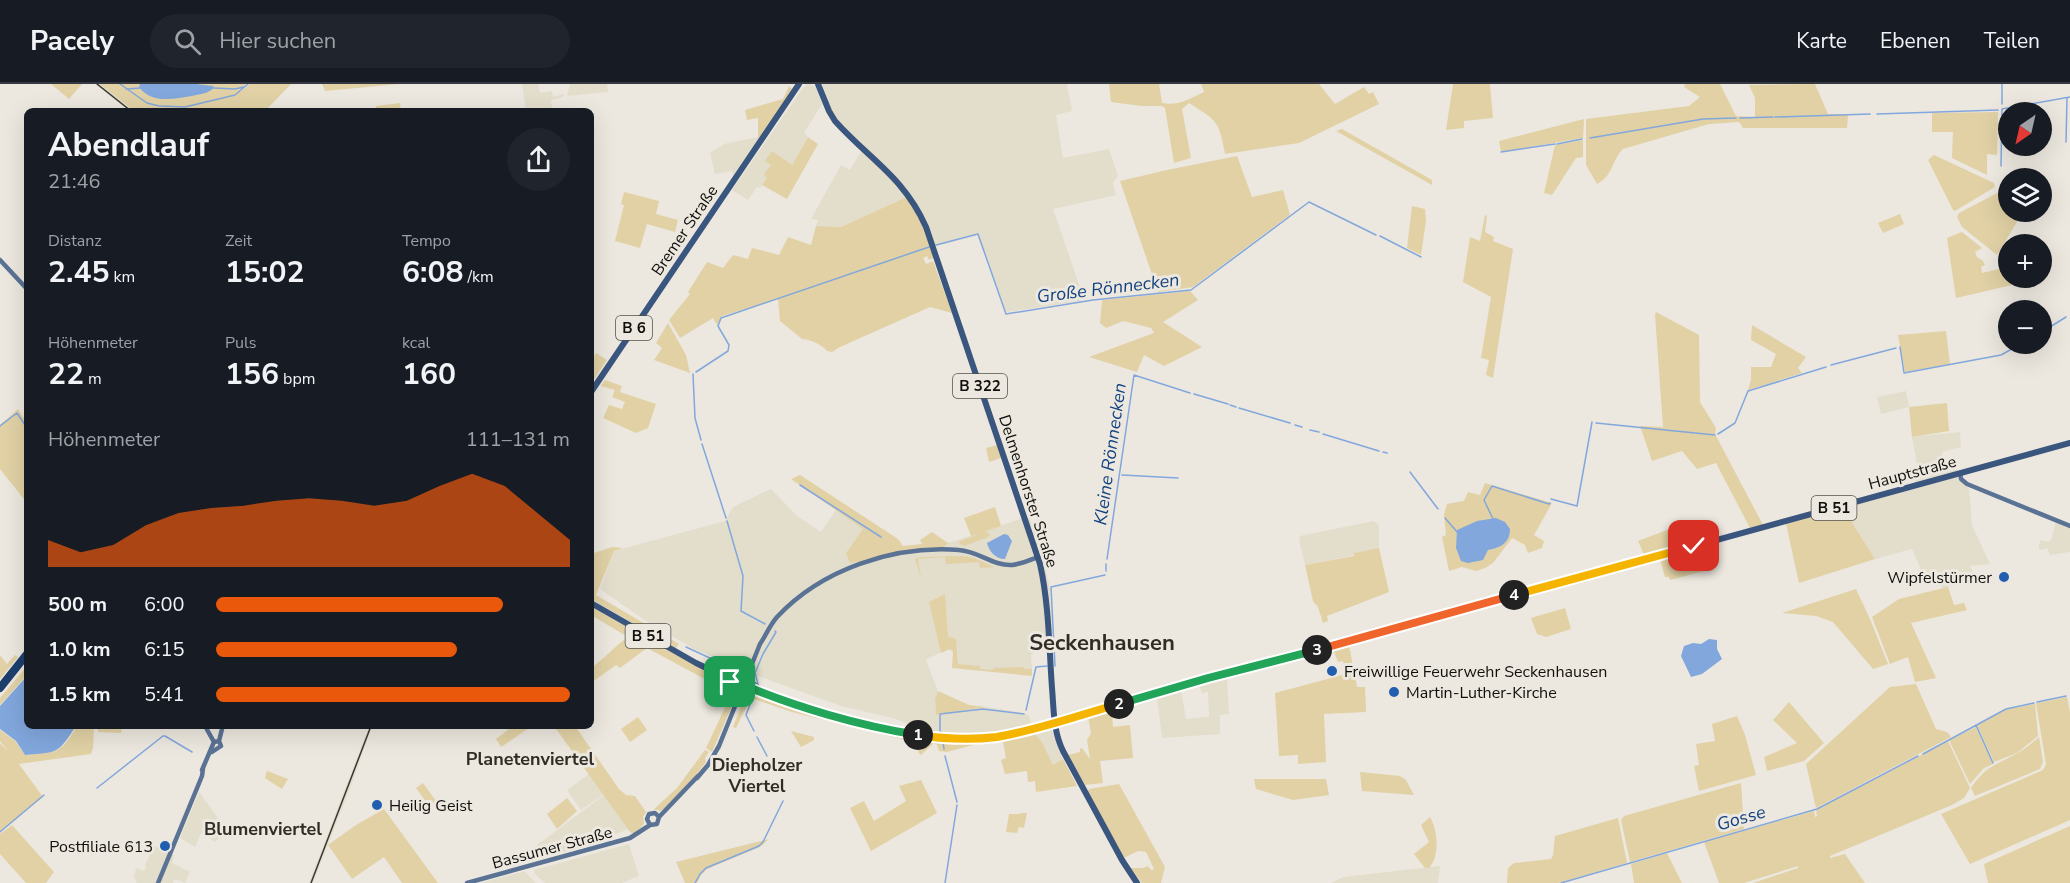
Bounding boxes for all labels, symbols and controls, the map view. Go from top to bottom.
search box [150,14,570,68]
text: Pacely [30,22,114,60]
icon: search [171,25,204,58]
text: Hier suchen [219,26,336,56]
text: Karte [1796,27,1847,55]
text: Ebenen [1880,27,1951,55]
text: Teilen [1984,27,2040,55]
north arrow [1998,102,2052,156]
map controls [1998,102,2052,354]
text: Abendlauf [48,123,209,168]
button: share [507,128,570,191]
text: 21:46 [48,168,101,195]
button: layers [1998,168,2052,222]
street label: Bremer Straße [646,181,723,280]
text: Distanz [48,230,102,252]
text: Zeit [225,230,252,252]
text: Tempo [402,230,451,252]
button: + [1998,234,2052,288]
text: 2.45 [48,252,109,293]
text: 15:02 [225,252,304,293]
text: 6:08 [402,252,463,293]
text: km [109,266,135,288]
text: /km [463,266,494,288]
water label: Große Rönnecken [1035,267,1181,309]
button: − [1998,300,2052,354]
road number: B 6 [616,316,652,340]
text: Höhenmeter [48,332,138,354]
text: Puls [225,332,256,354]
text: kcal [402,332,430,354]
text: 22 [48,354,84,395]
text: 156 [225,354,279,395]
text: 160 [402,354,456,395]
text: m [84,368,102,390]
text: bpm [279,368,315,390]
road number: B 322 [953,374,1007,398]
water label: Kleine Rönnecken [1088,381,1132,527]
street label: Delmenhorster Straße [993,412,1063,571]
text: Höhenmeter [48,426,160,453]
text: 111–131 m [466,426,570,453]
street label: Hauptstraße [1866,451,1959,495]
road number: B 51 [1812,496,1856,520]
pin [1668,520,1719,571]
icon: check [1677,529,1710,562]
place label: Wipfelstürmer [1887,567,1992,589]
marker: Wipfelstürmer [1997,570,2011,584]
pin: 4 [1499,580,1529,610]
text: 4 [1509,584,1519,606]
text: 500 m [48,591,107,618]
text: 6:00 [144,591,185,618]
road number: B 51 [626,624,670,648]
district label: Seckenhausen [1029,628,1175,658]
pin: 3 [1302,635,1332,665]
text: 1.0 km [48,636,111,663]
text: 6:15 [144,636,185,663]
text: 3 [1312,639,1322,661]
pin [704,656,755,707]
place label: Freiwillige Feuerwehr Seckenhausen [1344,661,1607,683]
marker: Freiwillige Feuerwehr Seckenhausen [1325,664,1339,678]
icon: arrive [713,665,746,698]
text: 1.5 km [48,681,111,708]
text: 5:41 [144,681,185,708]
place label: Martin-Luther-Kirche [1406,682,1557,704]
marker: Martin-Luther-Kirche [1387,685,1401,699]
pin: 2 [1104,689,1134,719]
text: 2 [1114,693,1124,715]
pin: 1 [903,720,933,750]
text: 1 [913,724,923,746]
district label: Planetenviertel [466,747,594,771]
district label: Diepholzer Viertel [712,753,802,798]
place label: Heilig Geist [389,795,473,817]
marker: Heilig Geist [370,798,384,812]
water label: Gosse [1714,799,1769,836]
district label: Blumenviertel [204,817,322,841]
street label: Bassumer Straße [490,821,615,875]
place label: Postfiliale 613 [49,836,153,858]
marker: Postfiliale 613 [158,839,172,853]

